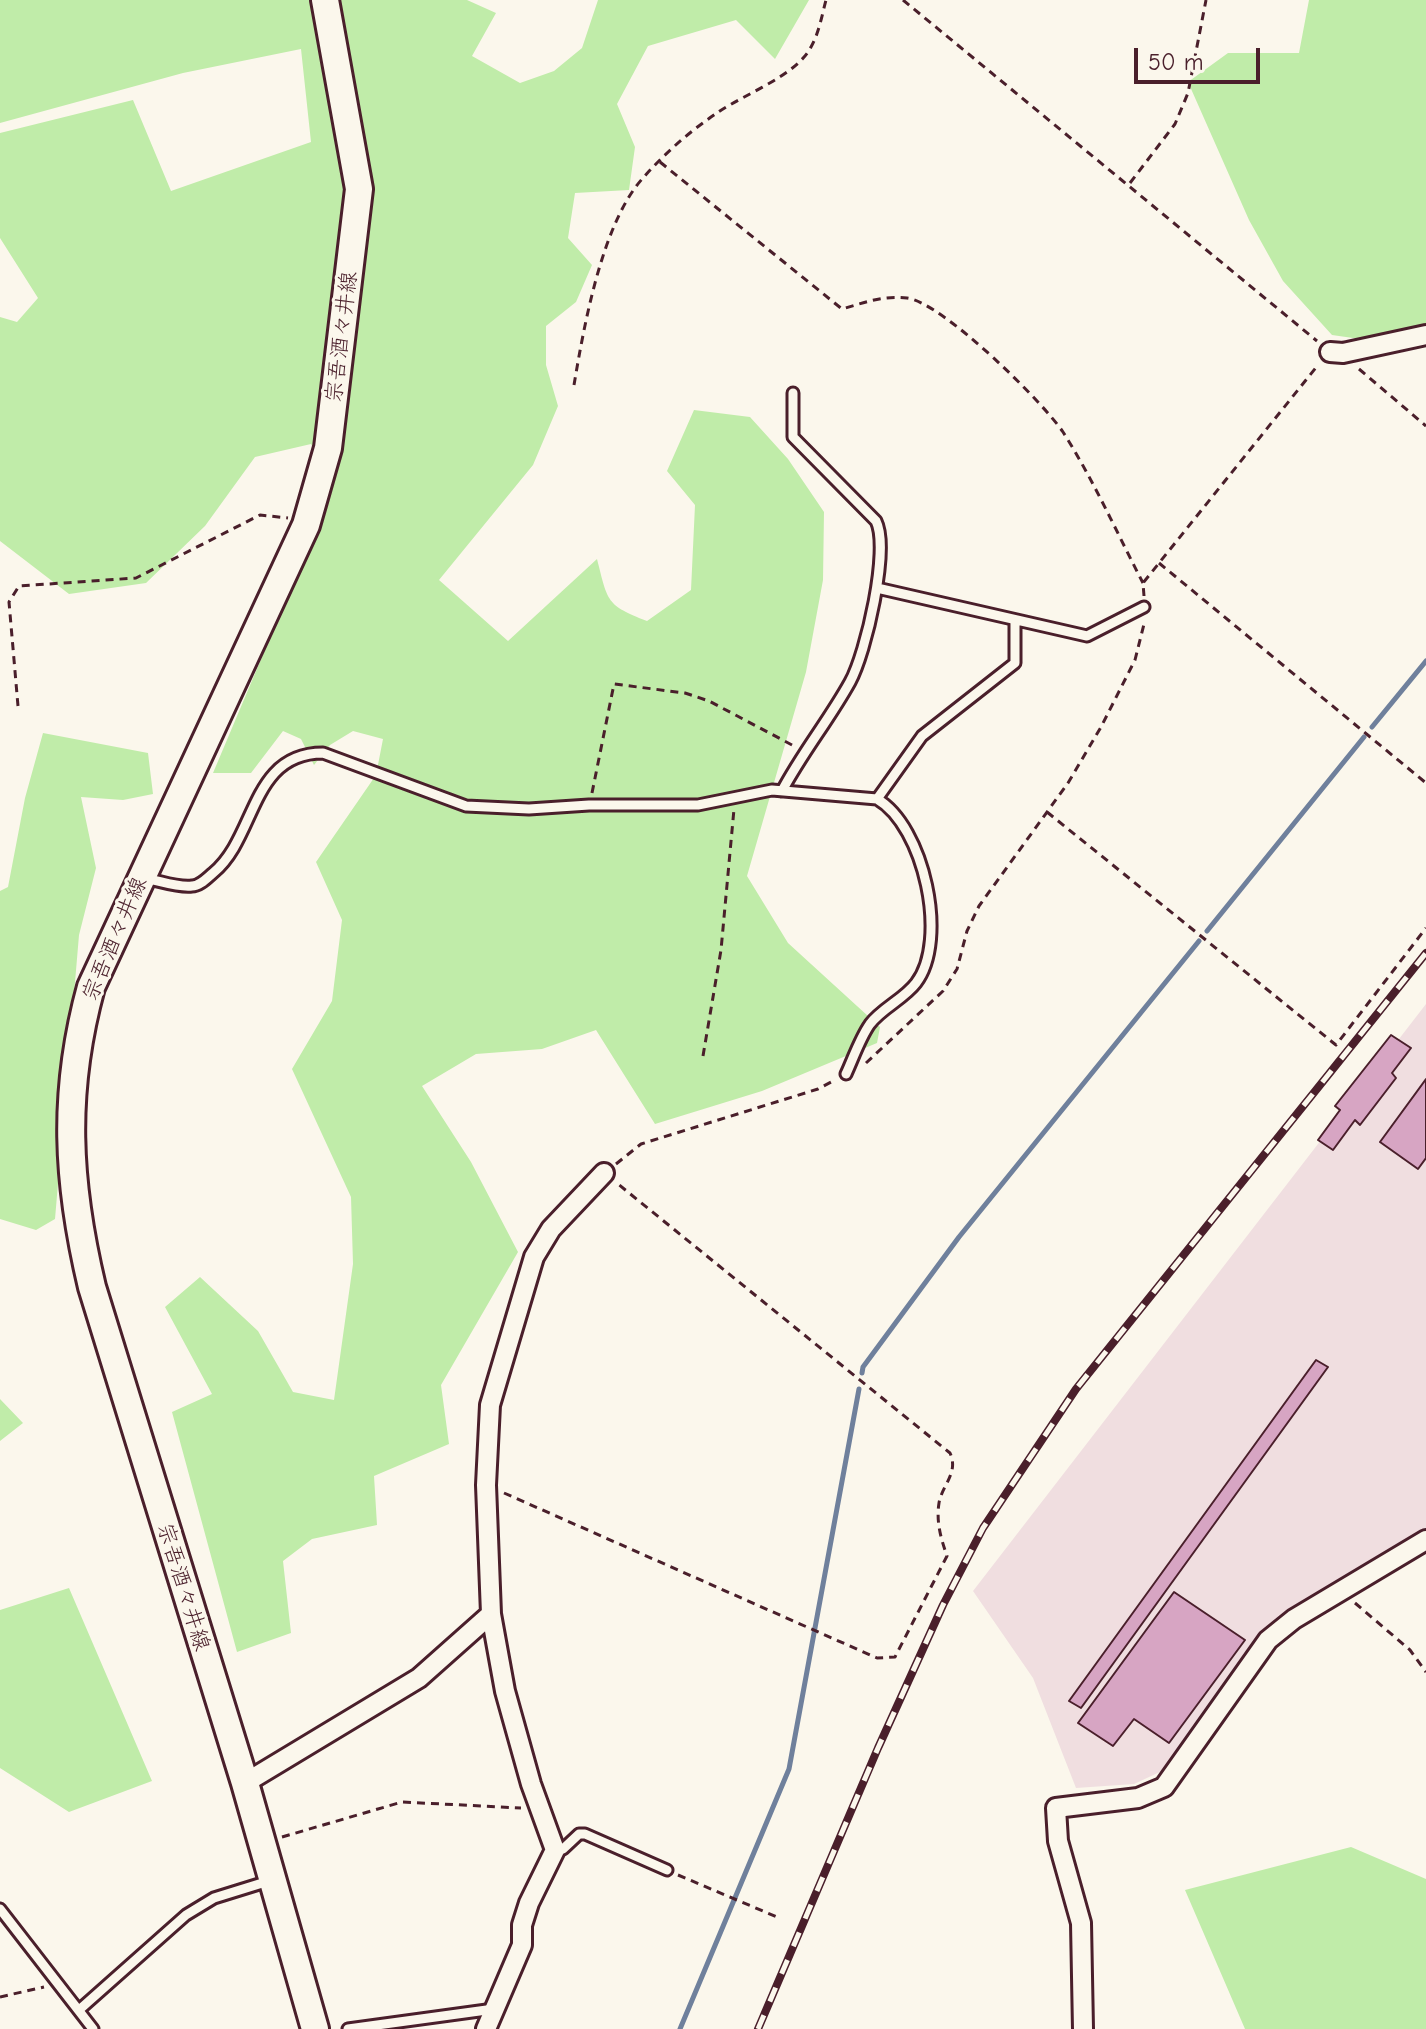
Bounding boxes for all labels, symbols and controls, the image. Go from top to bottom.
scale bar [1138,32,1264,82]
text: 50 m [1148,48,1204,76]
street label: 宗吾酒々井線 [321,270,363,404]
street label: 宗吾酒々井線 [77,873,153,1005]
street label: 宗吾酒々井線 [151,1520,215,1654]

